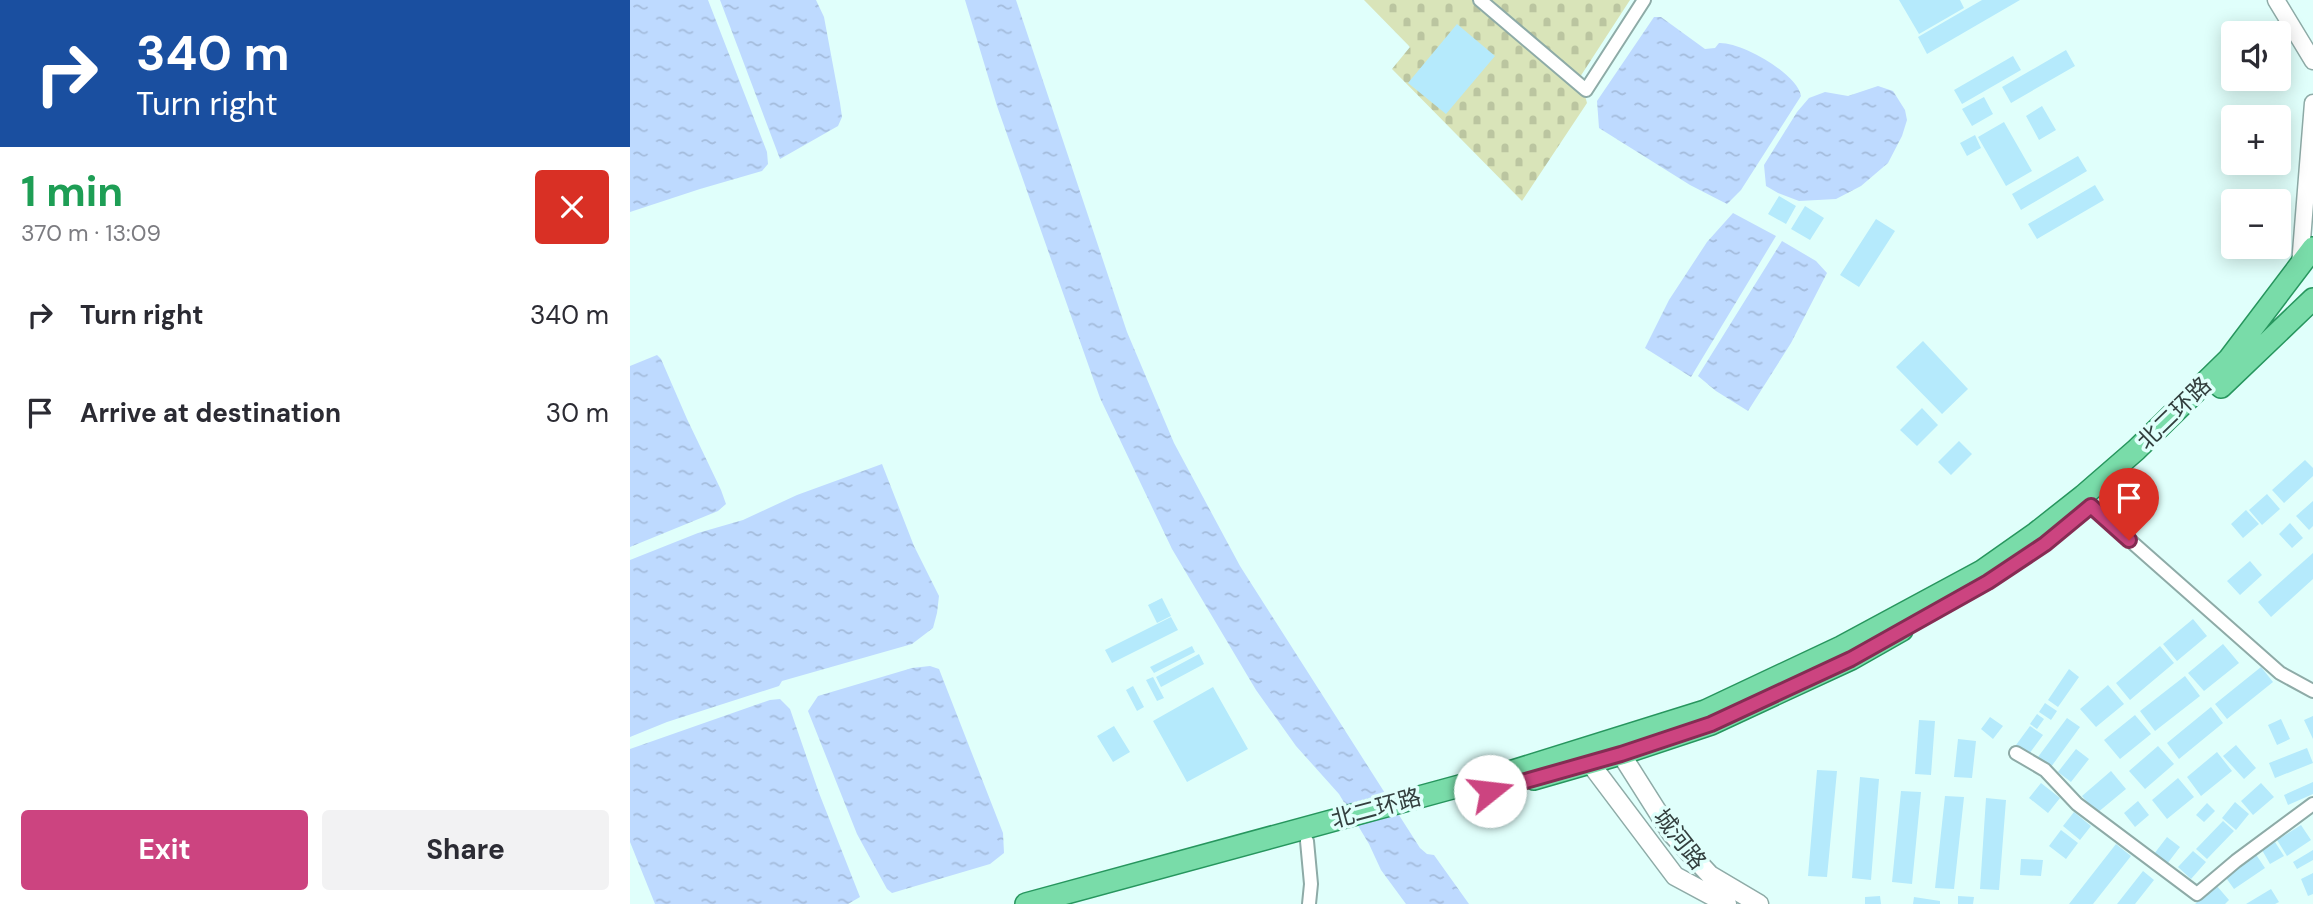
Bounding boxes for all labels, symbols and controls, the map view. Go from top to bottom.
text: 340 m [136,21,290,85]
map controls [2221,21,2291,259]
button: sound [2221,21,2291,91]
icon: right [21,28,112,119]
text: Turn right [136,83,278,125]
button: + [2221,105,2291,175]
text: 1 min [21,164,123,219]
button: close [535,170,609,244]
button: − [2221,189,2291,259]
text: 370 m · 13:09 [21,218,161,248]
icon: right [21,296,59,334]
text: Turn right [80,298,204,332]
text: 340 m [530,298,609,332]
street label: 北二环路 [2130,370,2218,456]
icon: arrive [21,394,59,432]
text: Arrive at destination [80,396,341,430]
text: 30 m [546,396,609,430]
pin [2099,468,2159,540]
icon: arrive [2110,479,2148,517]
position arrow [1453,754,1527,828]
street label: 北二环路 [1328,782,1424,834]
street label: 城河路 [1647,803,1713,875]
button: Exit [21,810,308,890]
button: Share [322,810,609,890]

